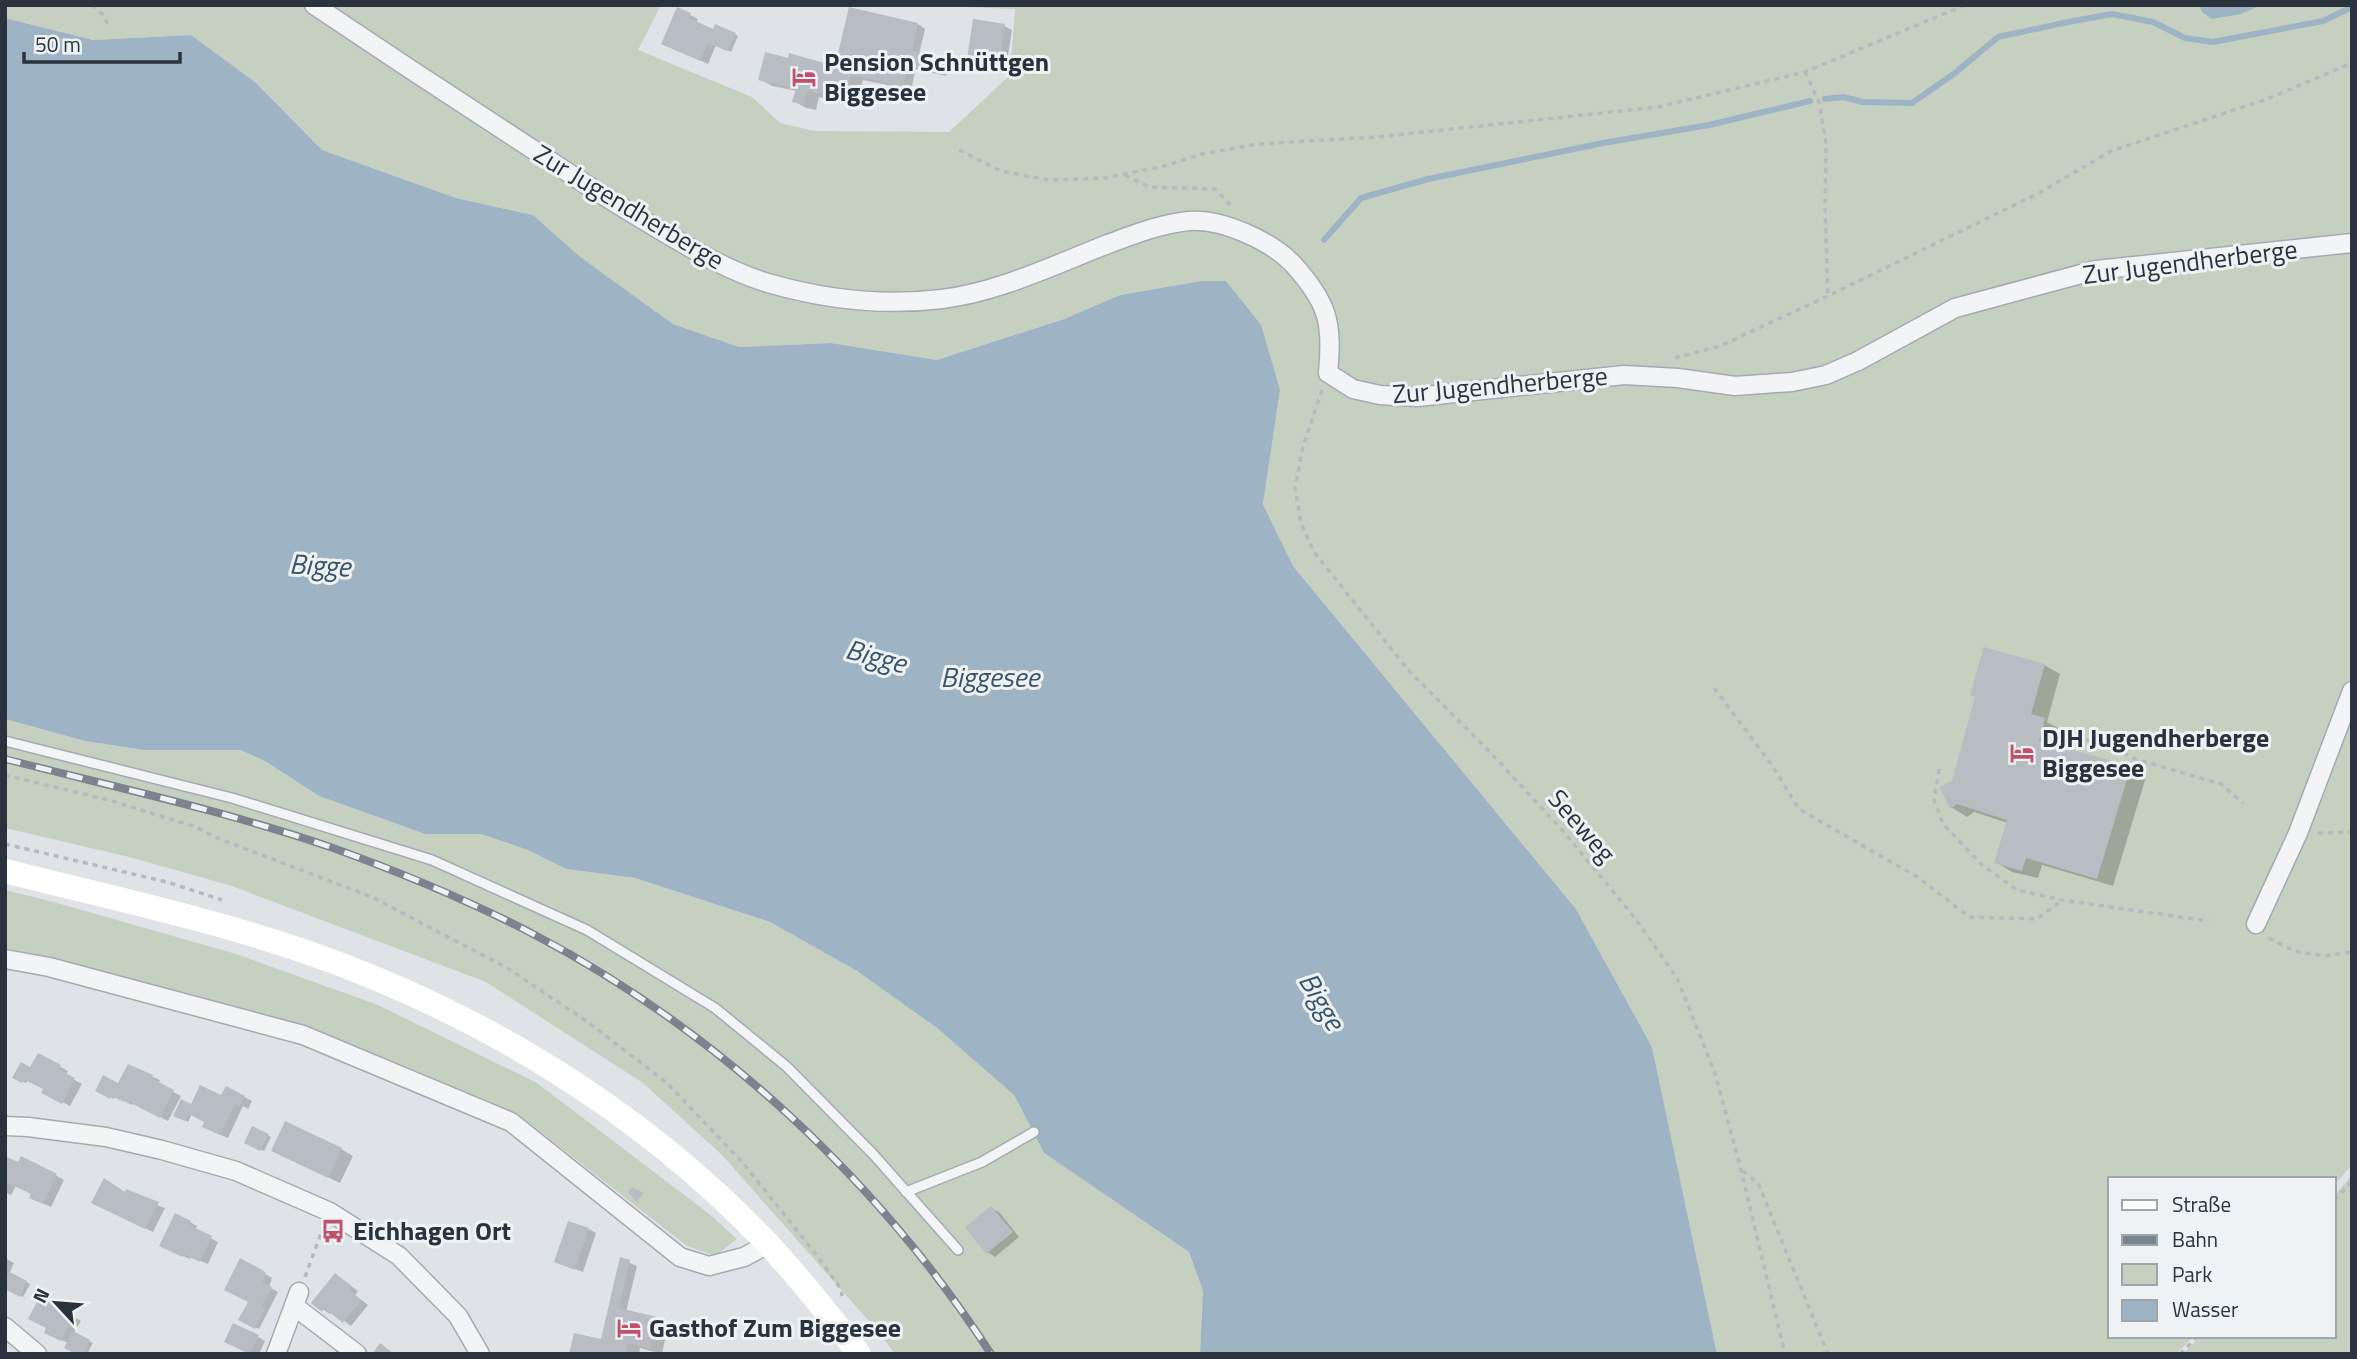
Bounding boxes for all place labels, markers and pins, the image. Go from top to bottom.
place label: Pension Schnüttgen Biggesee [824,42,1049,111]
hotel icon: Pension Schnüttgen Biggesee [790,63,818,91]
place label: DJH Jugendherberge Biggesee [2042,718,2269,787]
hotel icon: DJH Jugendherberge Biggesee [2008,739,2036,767]
place label: Eichhagen Ort [353,1211,511,1250]
bus stop icon: Eichhagen Ort [319,1217,347,1245]
place label: Gasthof Zum Biggesee [649,1308,901,1347]
hotel icon: Gasthof Zum Biggesee [615,1314,643,1342]

